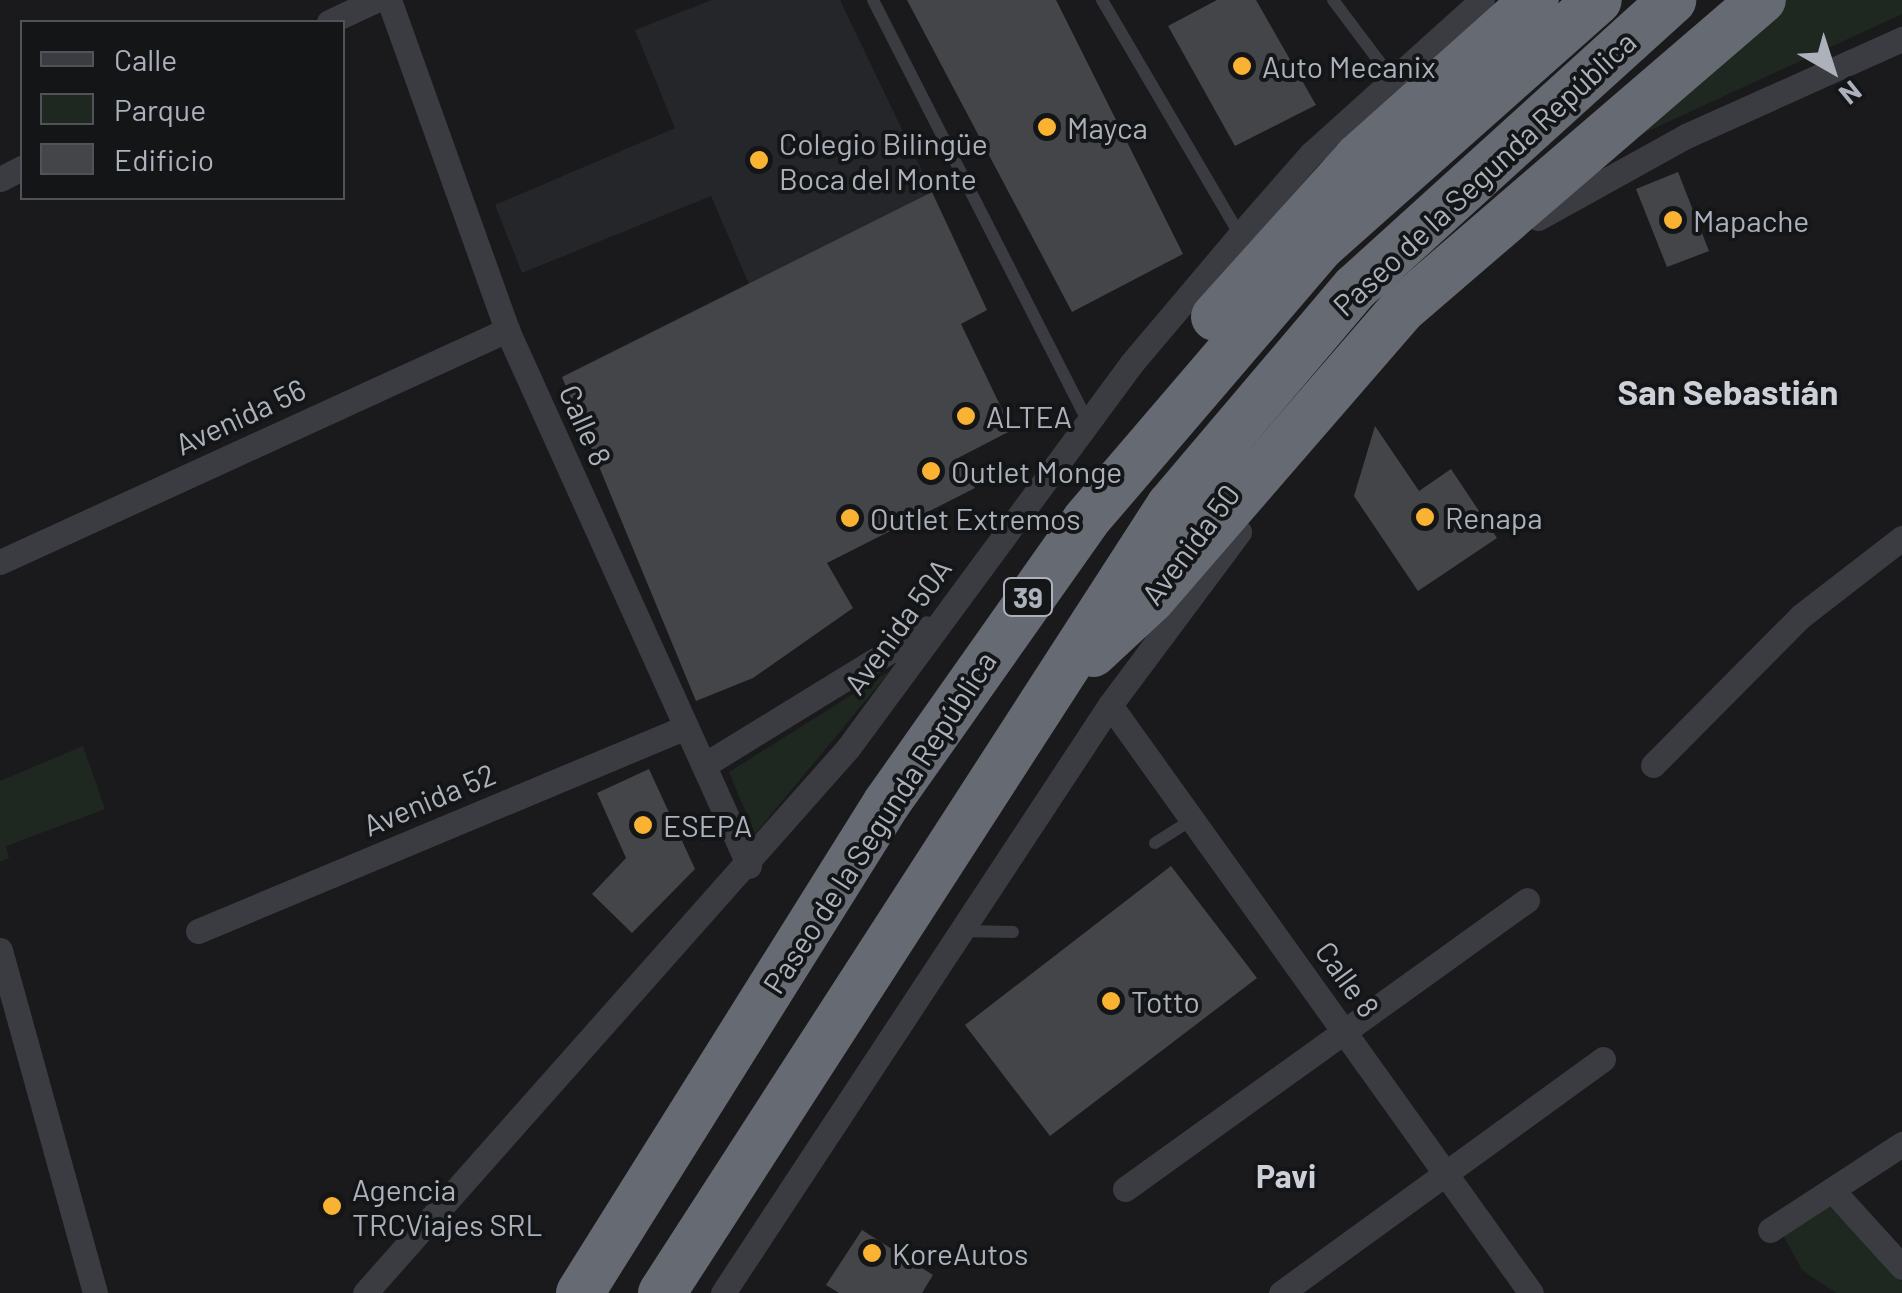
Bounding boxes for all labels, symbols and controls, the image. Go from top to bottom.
legend [20,20,345,200]
north arrow [1782,20,1882,120]
street label: Paseo de la Segunda República [1325,23,1643,323]
text: Calle [114,41,177,77]
place label: Auto Mecanix [1262,48,1436,84]
marker: Auto Mecanix [1231,55,1253,77]
text: N [1833,74,1869,112]
text: Parque [114,91,206,127]
place label: Mayca [1067,109,1148,145]
marker: Mayca [1036,116,1058,138]
place label: Colegio Bilingüe Boca del Monte [779,125,988,196]
text: Edificio [114,141,214,177]
marker: Colegio Bilingüe Boca del Monte [748,149,770,171]
place label: Mapache [1693,202,1809,238]
marker: Mapache [1662,209,1684,231]
street label: Avenida 56 [169,370,311,462]
district label: San Sebastián [1618,370,1838,412]
street label: Calle 8 [552,379,620,471]
place label: ALTEA [986,398,1072,434]
marker: ALTEA [955,405,977,427]
place label: Outlet Monge [951,453,1122,489]
marker: Outlet Monge [920,460,942,482]
street label: Avenida 50 [1133,477,1247,611]
place label: Renapa [1445,499,1543,535]
place label: Outlet Extremos [870,500,1081,536]
marker: Renapa [1414,506,1436,528]
marker: Outlet Extremos [839,507,861,529]
street label: Avenida 50A [836,551,958,701]
road number: 39 [1003,574,1053,620]
street label: Paseo de la Segunda República [755,644,1003,1000]
street label: Avenida 52 [357,755,501,843]
place label: ESEPA [663,807,752,843]
marker: ESEPA [632,814,654,836]
street label: Calle 8 [1309,934,1387,1024]
place label: Totto [1131,983,1200,1019]
marker: Totto [1100,990,1122,1012]
district label: Pavi [1256,1156,1316,1194]
place label: Agencia TRCViajes SRL [352,1171,542,1242]
marker: Agencia TRCViajes SRL [321,1195,343,1217]
place label: KoreAutos [892,1235,1029,1271]
marker: KoreAutos [861,1242,883,1264]

